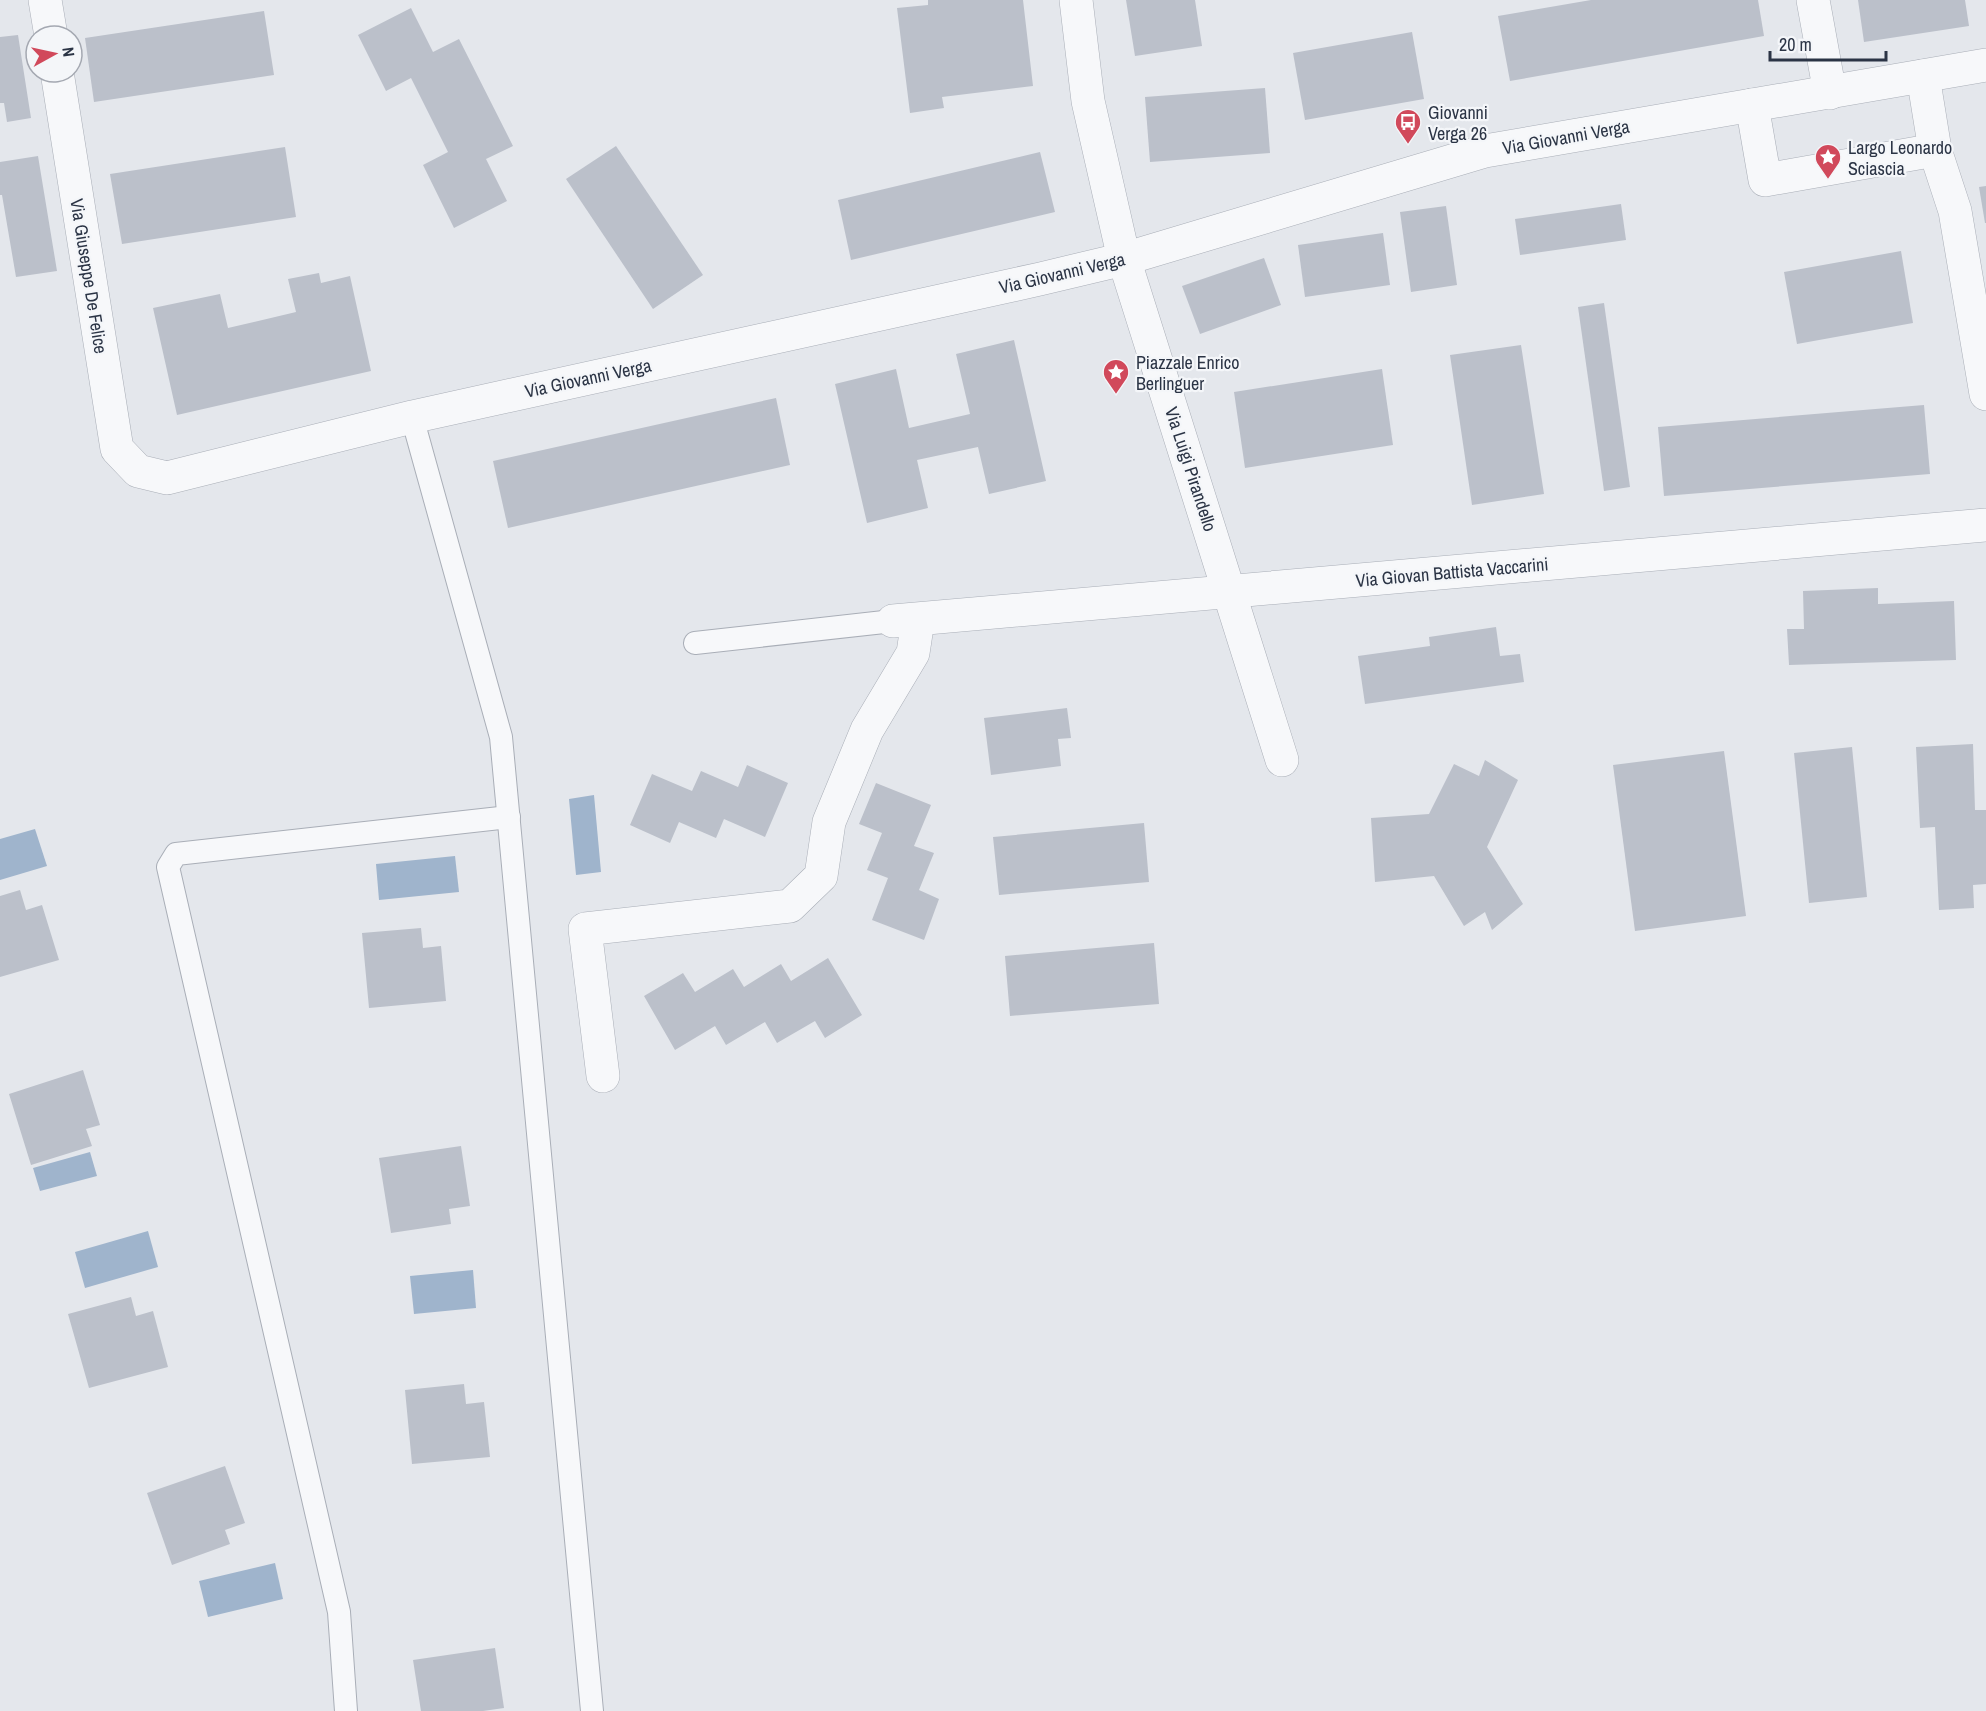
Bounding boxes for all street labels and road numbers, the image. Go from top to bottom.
street label: Via Giovanni Verga [1501,114,1631,160]
street label: Via Giuseppe De Felice [64,197,114,355]
street label: Via Giovanni Verga [997,246,1127,300]
street label: Via Giovanni Verga [523,352,653,404]
street label: Via Luigi Pirandello [1159,404,1223,534]
street label: Via Giovan Battista Vaccarini [1355,551,1549,593]

